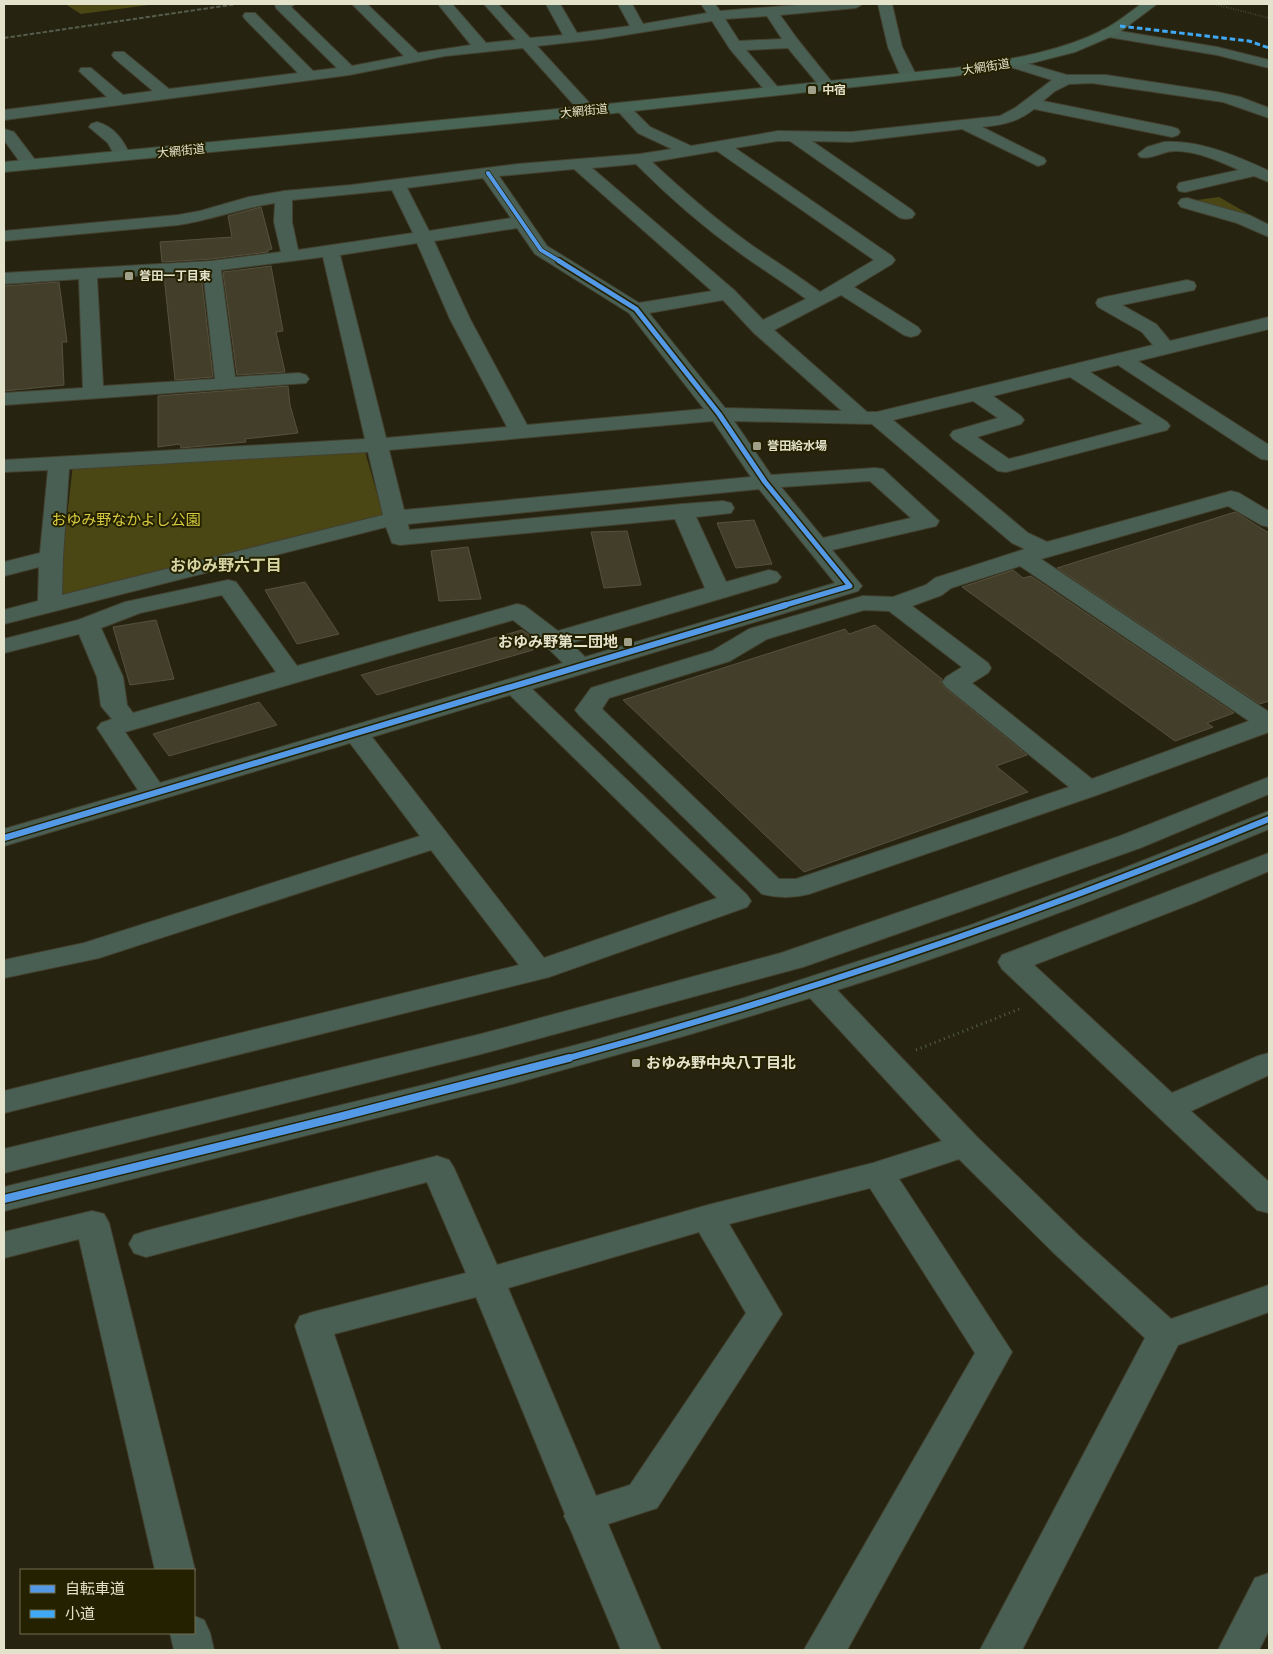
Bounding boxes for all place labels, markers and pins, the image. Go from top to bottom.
place label: 中宿 [822,81,846,98]
marker: 中宿 [806,84,818,96]
place label: 誉田一丁目東 [139,267,211,284]
marker: 誉田一丁目東 [123,270,135,282]
place label: 誉田給水場 [767,437,827,454]
marker: 誉田給水場 [751,440,763,452]
place label: おゆみ野第二団地 [498,631,618,652]
marker: おゆみ野第二団地 [622,636,634,648]
place label: おゆみ野中央八丁目北 [646,1052,796,1073]
marker: おゆみ野中央八丁目北 [630,1057,642,1069]

